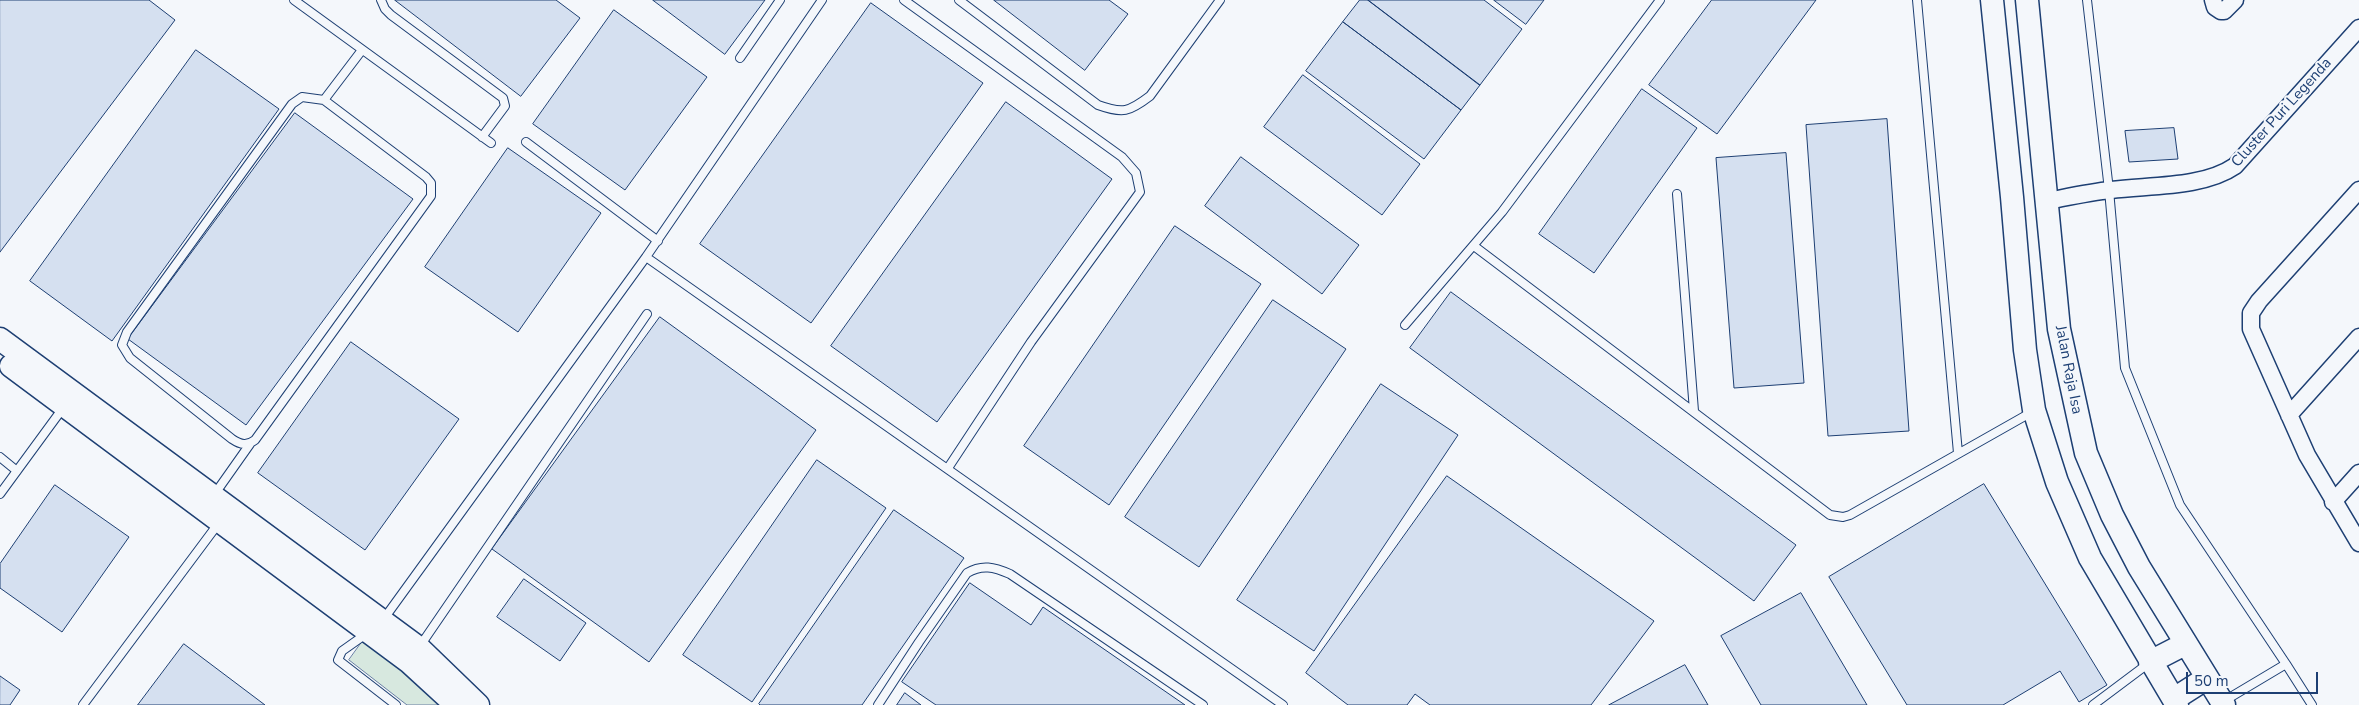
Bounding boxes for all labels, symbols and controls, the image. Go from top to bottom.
street label: Cluster Puri Legenda [2228,55,2336,171]
street label: Jalan Raja Isa [2051,324,2085,416]
scale bar [2189,662,2322,694]
text: 50 m [2194,671,2229,691]

